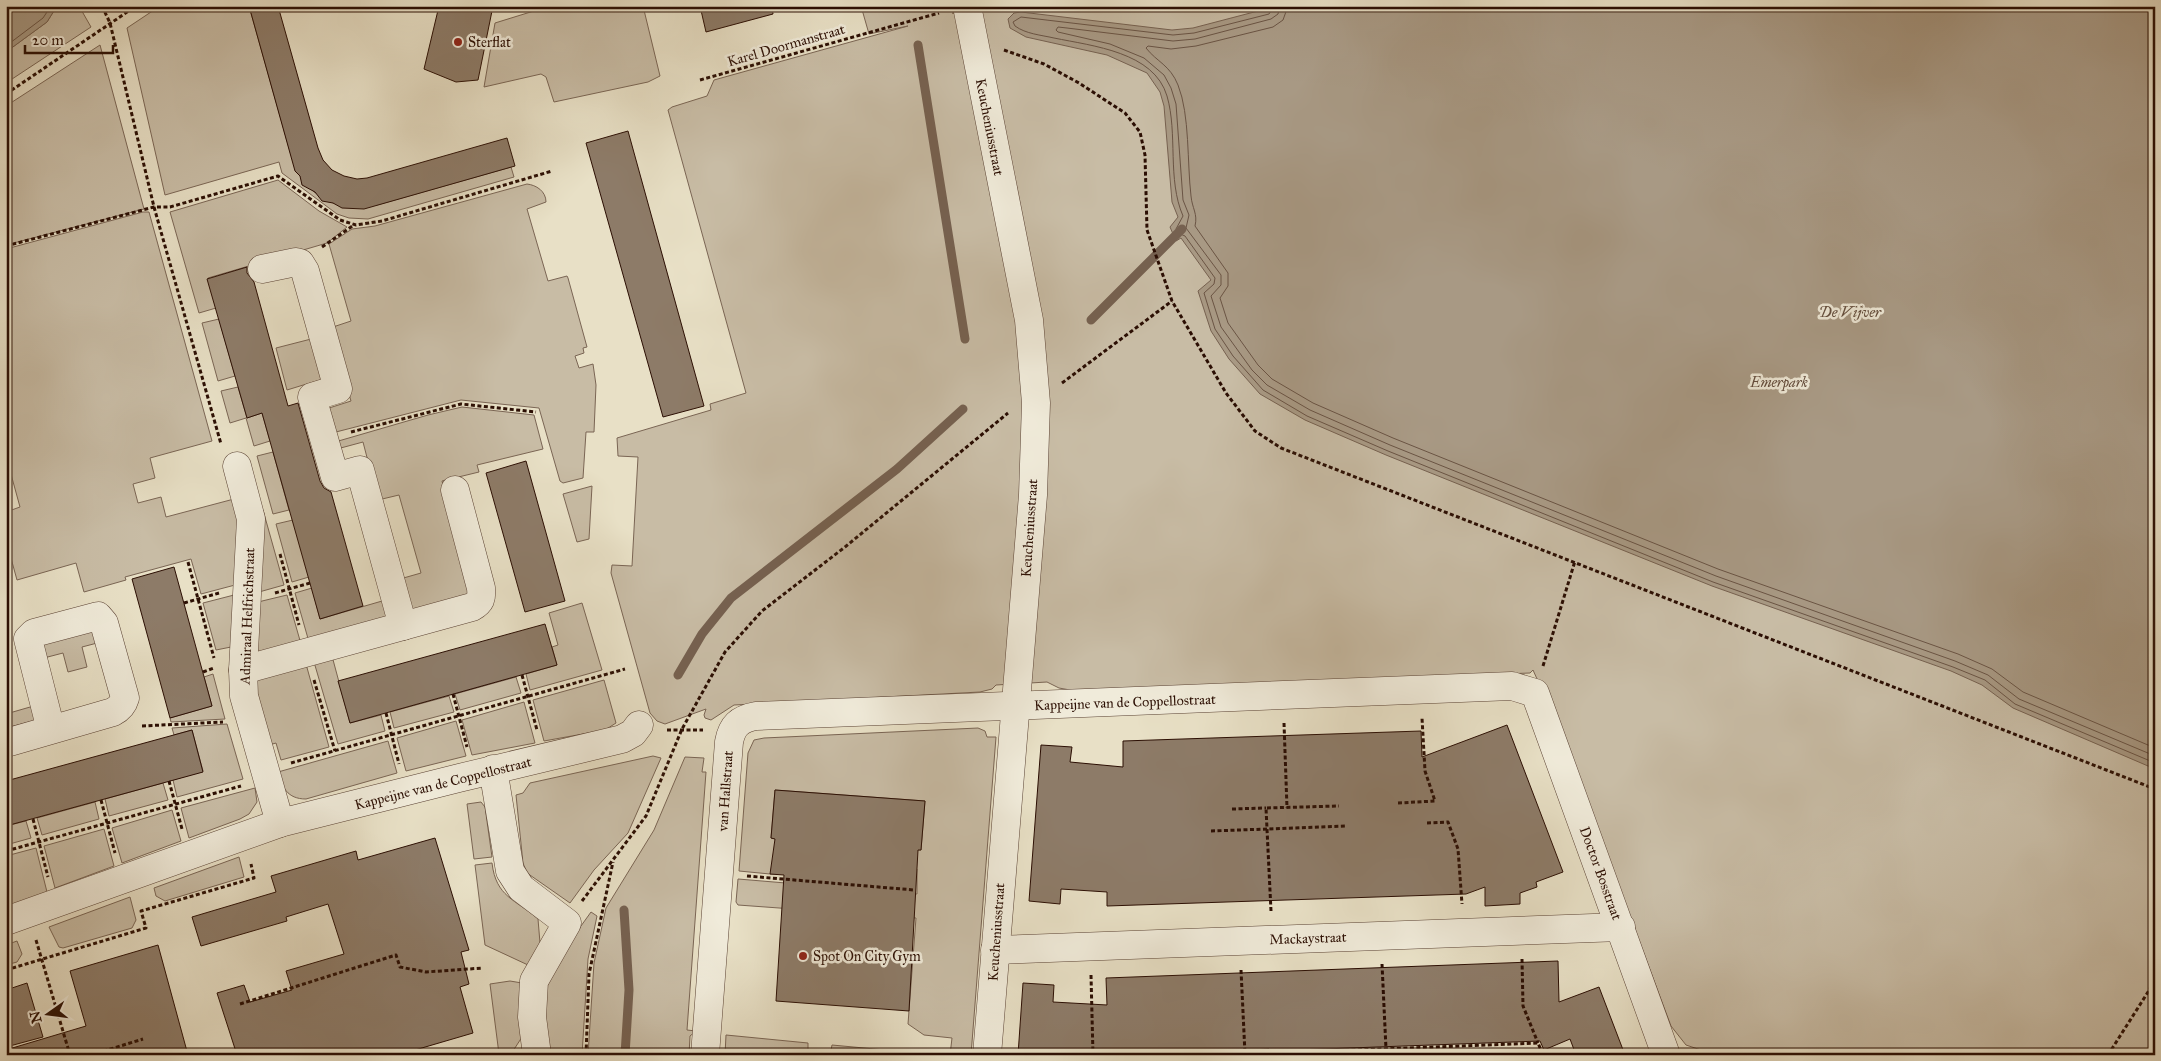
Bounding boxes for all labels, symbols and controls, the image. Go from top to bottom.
street label: Karel Doormanstraat [725,21,847,70]
scale bar [25,22,112,54]
text: 20 m [32,31,64,49]
place label: Sterflat [468,34,511,51]
marker: Sterflat [452,36,464,48]
street label: Keucheniusstraat [972,77,1007,177]
water label: De Vijver [1819,303,1882,321]
park label: Emerpark [1749,374,1808,392]
street label: Keucheniusstraat [1018,478,1041,578]
street label: Admiraal Helfrichstraat [237,547,258,686]
street label: Kappeijne van de Coppellostraat [1034,691,1216,714]
street label: van Hallstraat [714,750,737,833]
street label: Kappeijne van de Coppellostraat [353,753,533,814]
street label: Doctor Bosstraat [1576,824,1625,922]
street label: Keucheniusstraat [985,882,1008,982]
street label: Mackaystraat [1269,929,1347,948]
place label: Spot On City Gym [813,948,921,965]
marker: Spot On City Gym [797,950,809,962]
north arrow [22,988,72,1038]
text: N [26,1009,46,1025]

